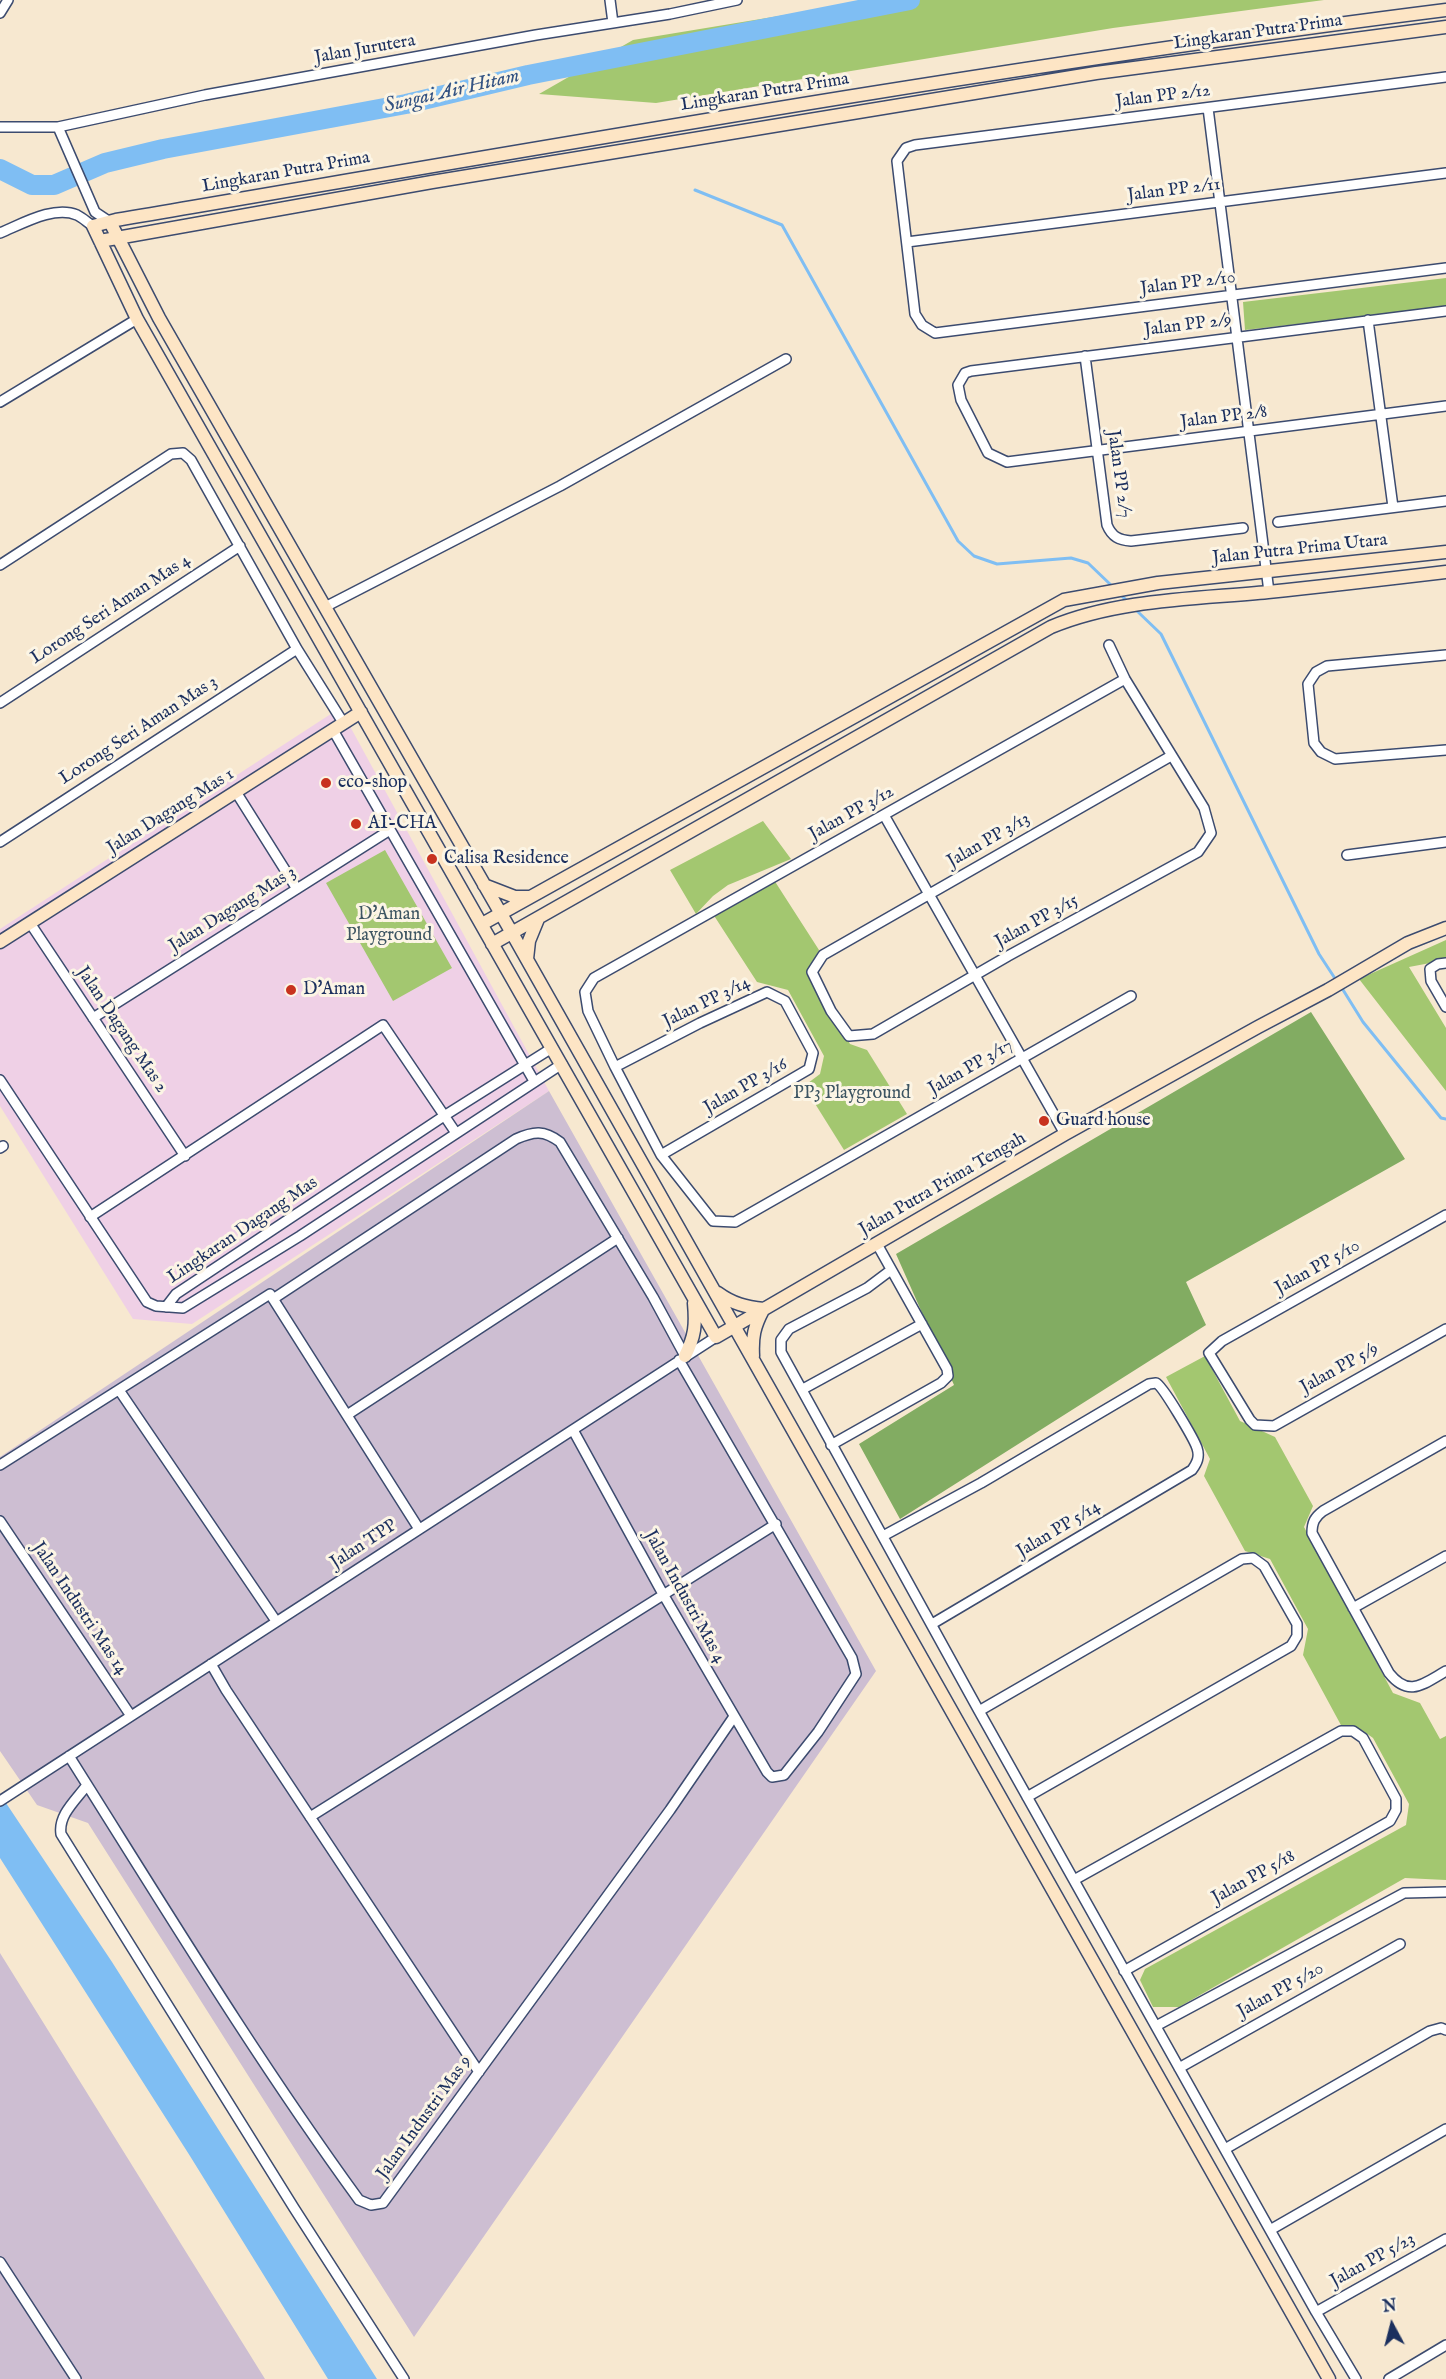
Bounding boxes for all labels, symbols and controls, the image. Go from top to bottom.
street label: Lingkaran Putra Prima [1172,10,1344,56]
street label: Jalan Jurutera [313,31,417,69]
water label: Sungai Air Hitam [382,65,522,119]
street label: Lingkaran Putra Prima [679,69,851,117]
street label: Jalan PP 2/12 [1114,80,1212,114]
street label: Lingkaran Putra Prima [200,148,372,198]
street label: Jalan PP 2/11 [1126,175,1222,207]
street label: Jalan PP 2/10 [1139,267,1237,301]
street label: Jalan PP 2/9 [1143,310,1233,342]
street label: Jalan PP 2/8 [1179,402,1269,434]
street label: Jalan PP 2/7 [1101,429,1135,519]
street label: Jalan Putra Prima Utara [1212,530,1388,570]
street label: Lorong Seri Aman Mas 4 [27,550,195,670]
street label: Lorong Seri Aman Mas 3 [56,672,222,790]
street label: Jalan Dagang Mas 1 [104,764,238,860]
place label: eco-shop [338,772,407,794]
marker: eco-shop [319,776,333,790]
street label: Jalan PP 3/12 [806,782,898,846]
street label: Jalan PP 3/13 [944,809,1034,873]
place label: AI-CHA [368,813,437,835]
marker: AI-CHA [349,817,363,831]
place label: Calisa Residence [444,848,569,870]
marker: Calisa Residence [425,852,439,866]
street label: Jalan Dagang Mas 3 [166,862,300,958]
street label: Jalan PP 3/15 [992,890,1082,954]
park label: D'Aman Playground [346,904,432,946]
street label: Jalan Dagang Mas 2 [71,963,171,1097]
street label: Jalan PP 3/14 [660,973,754,1033]
place label: D'Aman [303,979,365,1001]
marker: D'Aman [284,983,298,997]
street label: Jalan PP 3/17 [925,1035,1017,1101]
street label: Jalan PP 3/16 [700,1054,792,1120]
park label: PP3 Playground [793,1083,911,1105]
place label: Guard house [1056,1110,1151,1132]
marker: Guard house [1037,1114,1051,1128]
street label: Jalan Putra Prima Tengah [856,1128,1030,1242]
street label: Lingkaran Dagang Mas [164,1173,322,1289]
street label: Jalan PP 5/10 [1272,1236,1364,1300]
street label: Jalan PP 5/9 [1297,1339,1383,1399]
street label: Jalan PP 5/14 [1013,1497,1105,1563]
street label: Jalan TPP [327,1516,401,1574]
street label: Jalan Industri Mas 4 [638,1527,730,1667]
street label: Jalan Industri Mas 14 [27,1539,131,1679]
street label: Jalan PP 5/18 [1209,1846,1299,1910]
street label: Jalan PP 5/20 [1234,1958,1328,2024]
street label: Jalan Industri Mas 9 [373,2052,477,2184]
street label: Jalan PP 5/23 [1327,2229,1419,2293]
north arrow [1362,2295,1422,2355]
text: N [1382,2296,1398,2318]

